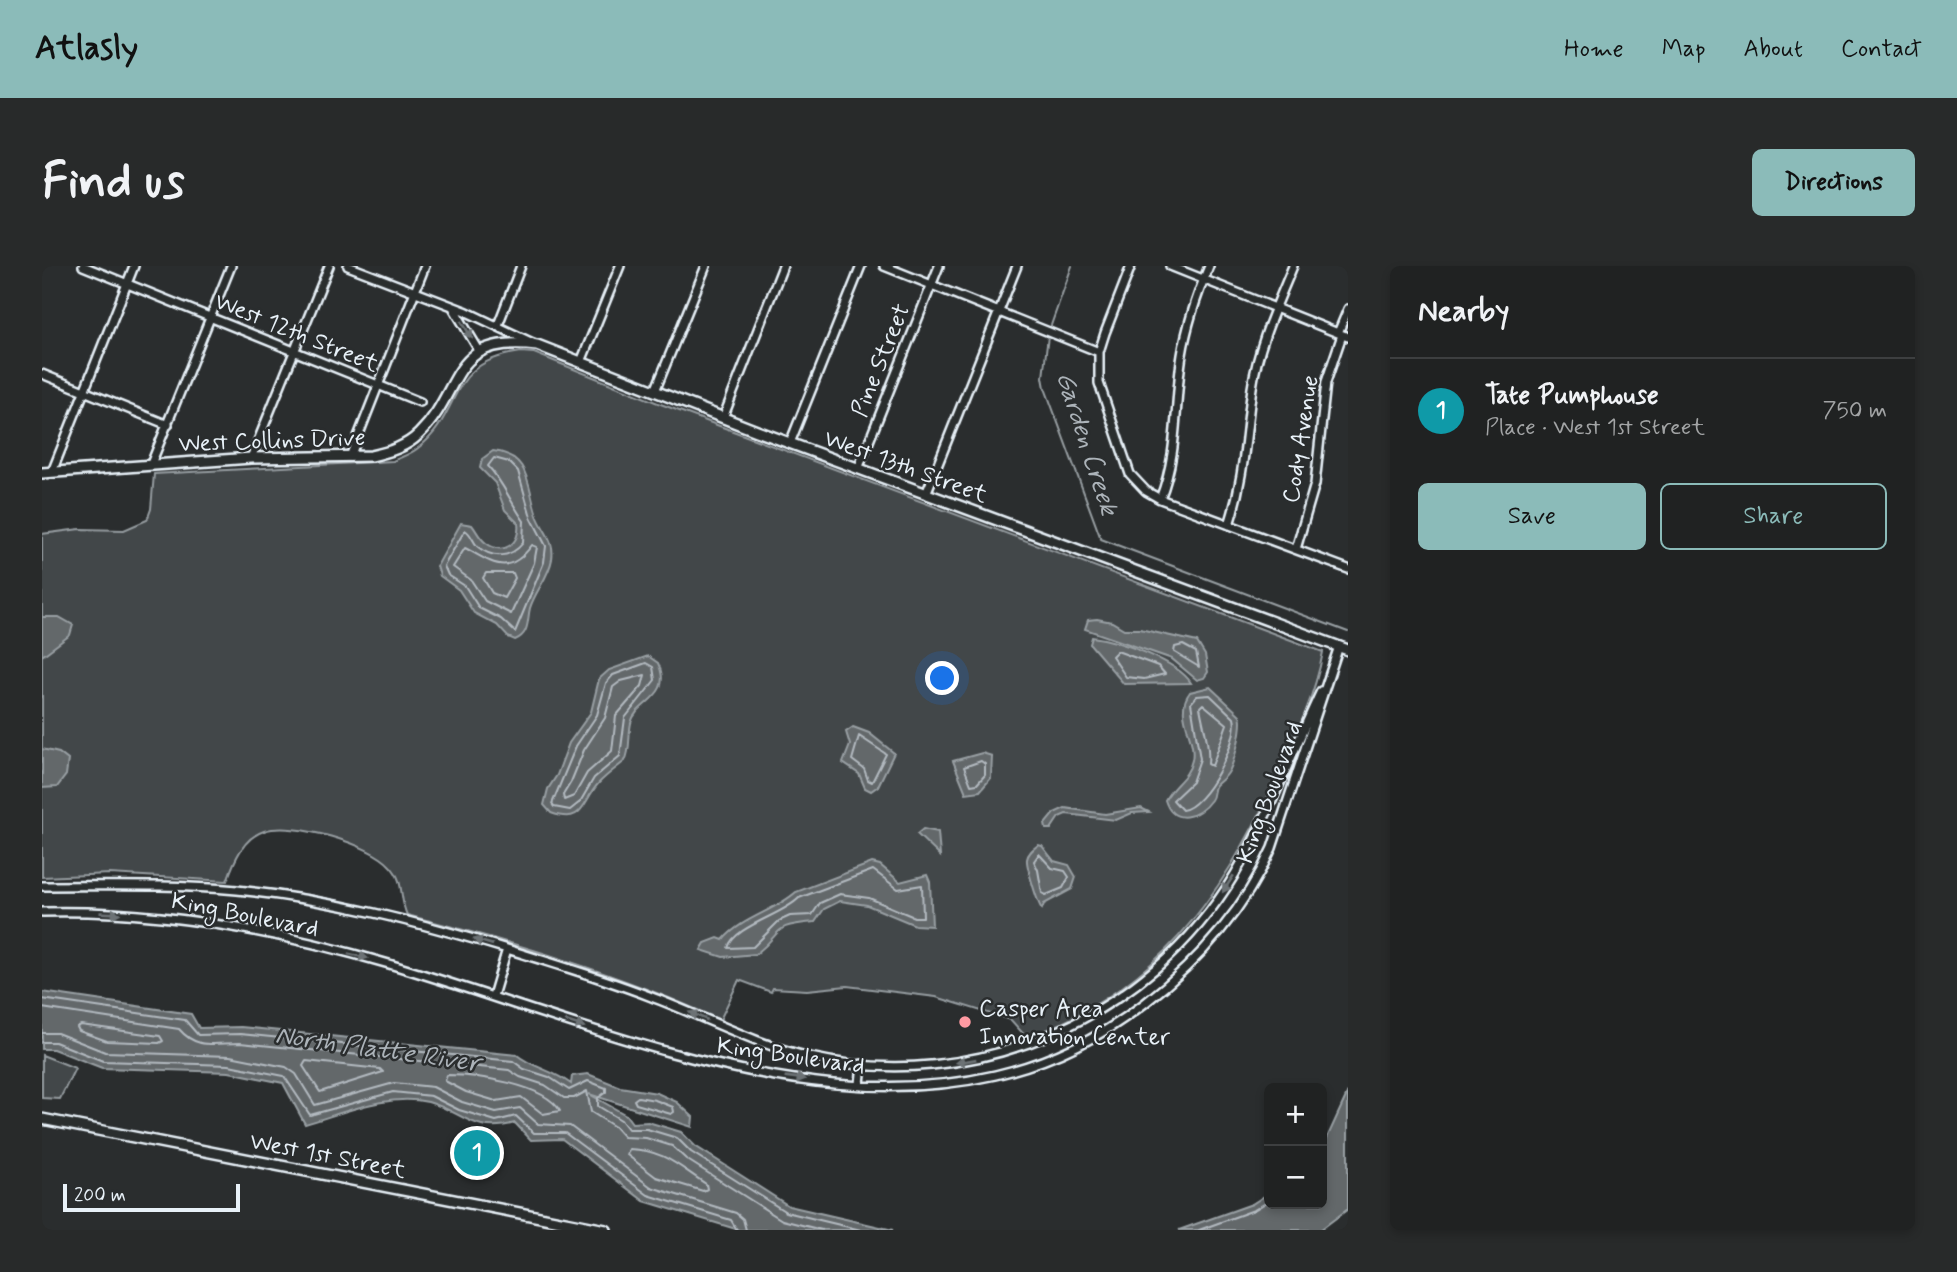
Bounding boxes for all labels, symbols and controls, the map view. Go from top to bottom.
text: Atlasly [35,27,138,71]
text: Home [1564,34,1624,65]
text: Map [1662,34,1706,65]
text: About [1744,34,1803,65]
text: Contact [1841,34,1922,65]
button: Directions [1752,149,1915,216]
text: Find us [42,150,185,215]
street label: West 12th Street [210,286,383,380]
text: Nearby [1418,292,1509,331]
street label: Pine Street [845,299,918,422]
one-way arrow [461,321,474,340]
water label: Garden Creek [1047,368,1126,521]
street label: Cody Avenue [1276,373,1327,505]
text: Tate Pumphouse [1485,379,1659,413]
text: 1 [1436,396,1446,426]
text: 750 m [1822,396,1887,426]
text: Place · West 1st Street [1485,413,1705,443]
street label: West Collins Drive [178,423,366,460]
street label: West 13th Street [819,423,992,511]
button: Save [1418,483,1646,550]
button: Share [1660,483,1887,550]
your location [925,661,959,695]
street label: King Boulevard [1230,717,1312,869]
one-way arrow [1221,875,1235,893]
street label: King Boulevard [168,886,321,947]
one-way arrow [99,907,121,918]
one-way arrow [472,936,494,947]
one-way arrow [347,951,369,962]
place label: Casper Area Innovation Center [979,994,1170,1053]
one-way arrow [688,1010,708,1022]
marker: Casper Area Innovation Center [957,1014,973,1030]
water label: North Platte River [273,1019,486,1082]
one-way arrow [565,1019,586,1030]
street label: King Boulevard [714,1031,867,1084]
one-way arrow [955,1056,977,1067]
one-way arrow [785,1073,807,1084]
map controls [1264,1083,1327,1209]
button: + [1264,1083,1327,1146]
street label: West 1st Street [247,1126,408,1187]
pin: 1 [454,1127,500,1179]
button: − [1264,1146,1327,1209]
scale bar [63,1181,240,1213]
text: 200 m [74,1183,126,1208]

